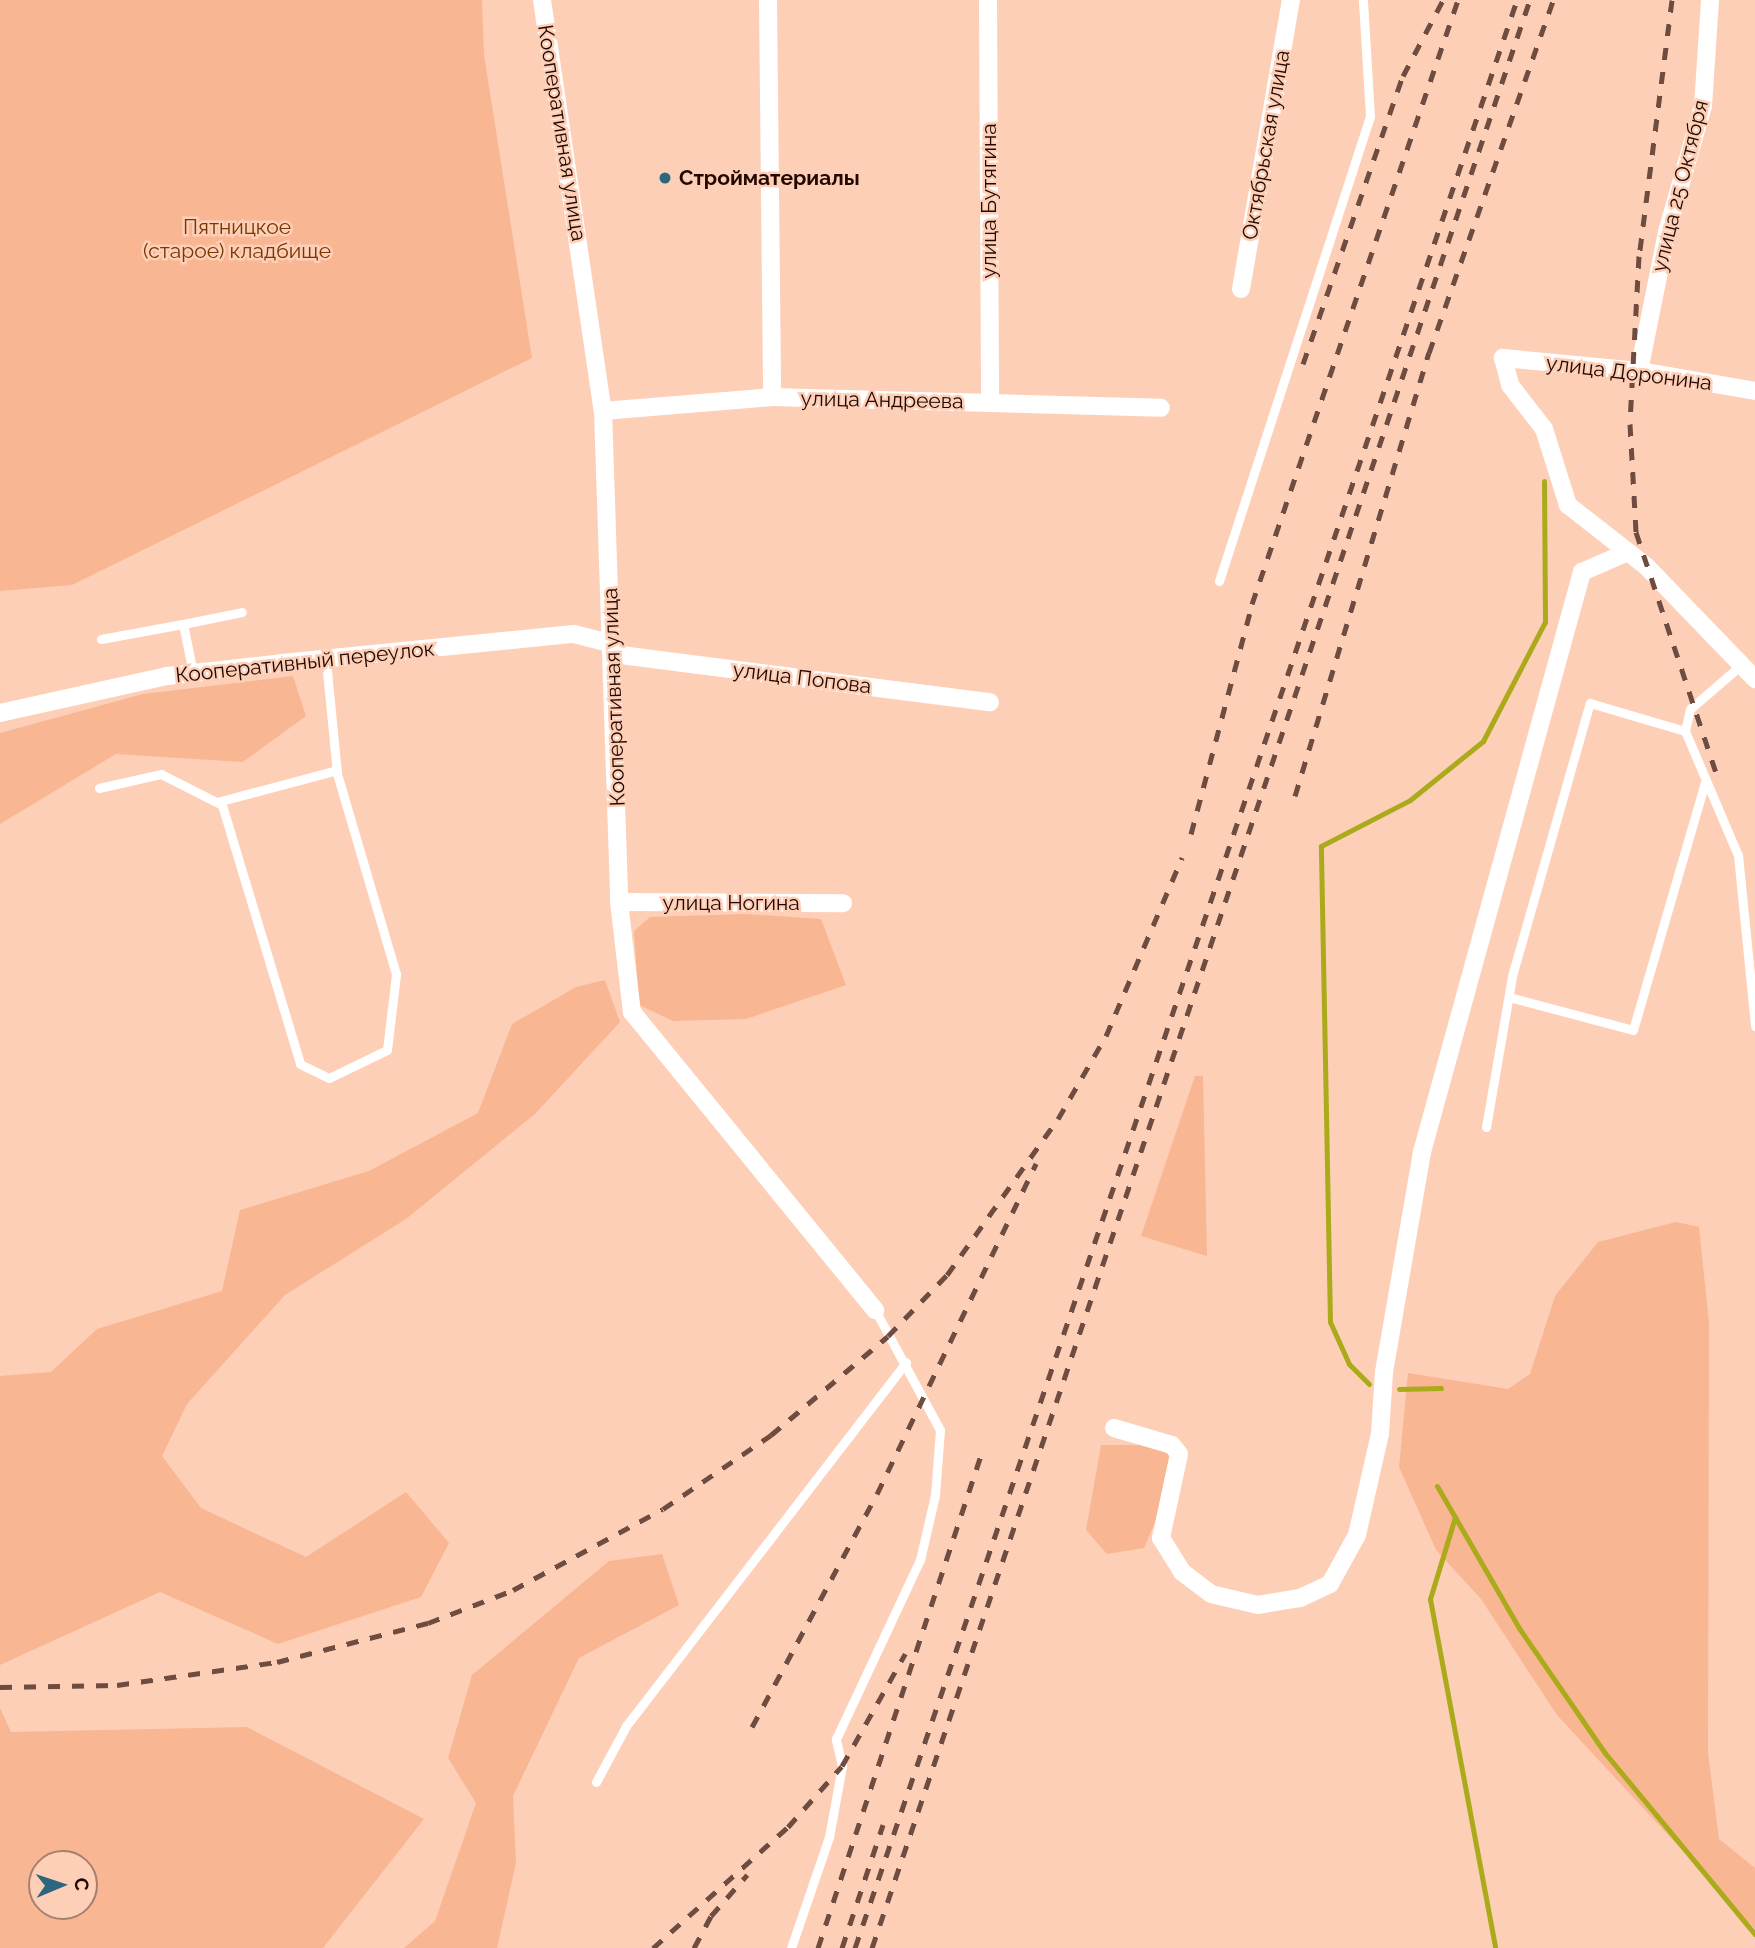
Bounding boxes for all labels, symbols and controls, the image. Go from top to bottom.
street label: Кооперативная улица [532,23,592,243]
street label: Октябрьская улица [1237,48,1295,242]
street label: улица 25 Октября [1646,97,1714,275]
street label: улица Бутягина [976,123,1002,279]
place label: Стройматериалы [679,165,860,191]
marker: Стройматериалы [657,170,673,186]
park label: Пятницкое (старое) кладбище [143,214,331,264]
street label: улица Доронина [1545,350,1713,396]
street label: улица Андреева [800,386,964,414]
street label: Кооперативная улица [598,587,630,807]
street label: Кооперативный переулок [174,636,436,688]
street label: улица Попова [731,657,873,699]
street label: улица Ногина [662,890,800,916]
north arrow [28,1850,98,1920]
text: С [71,1877,93,1891]

